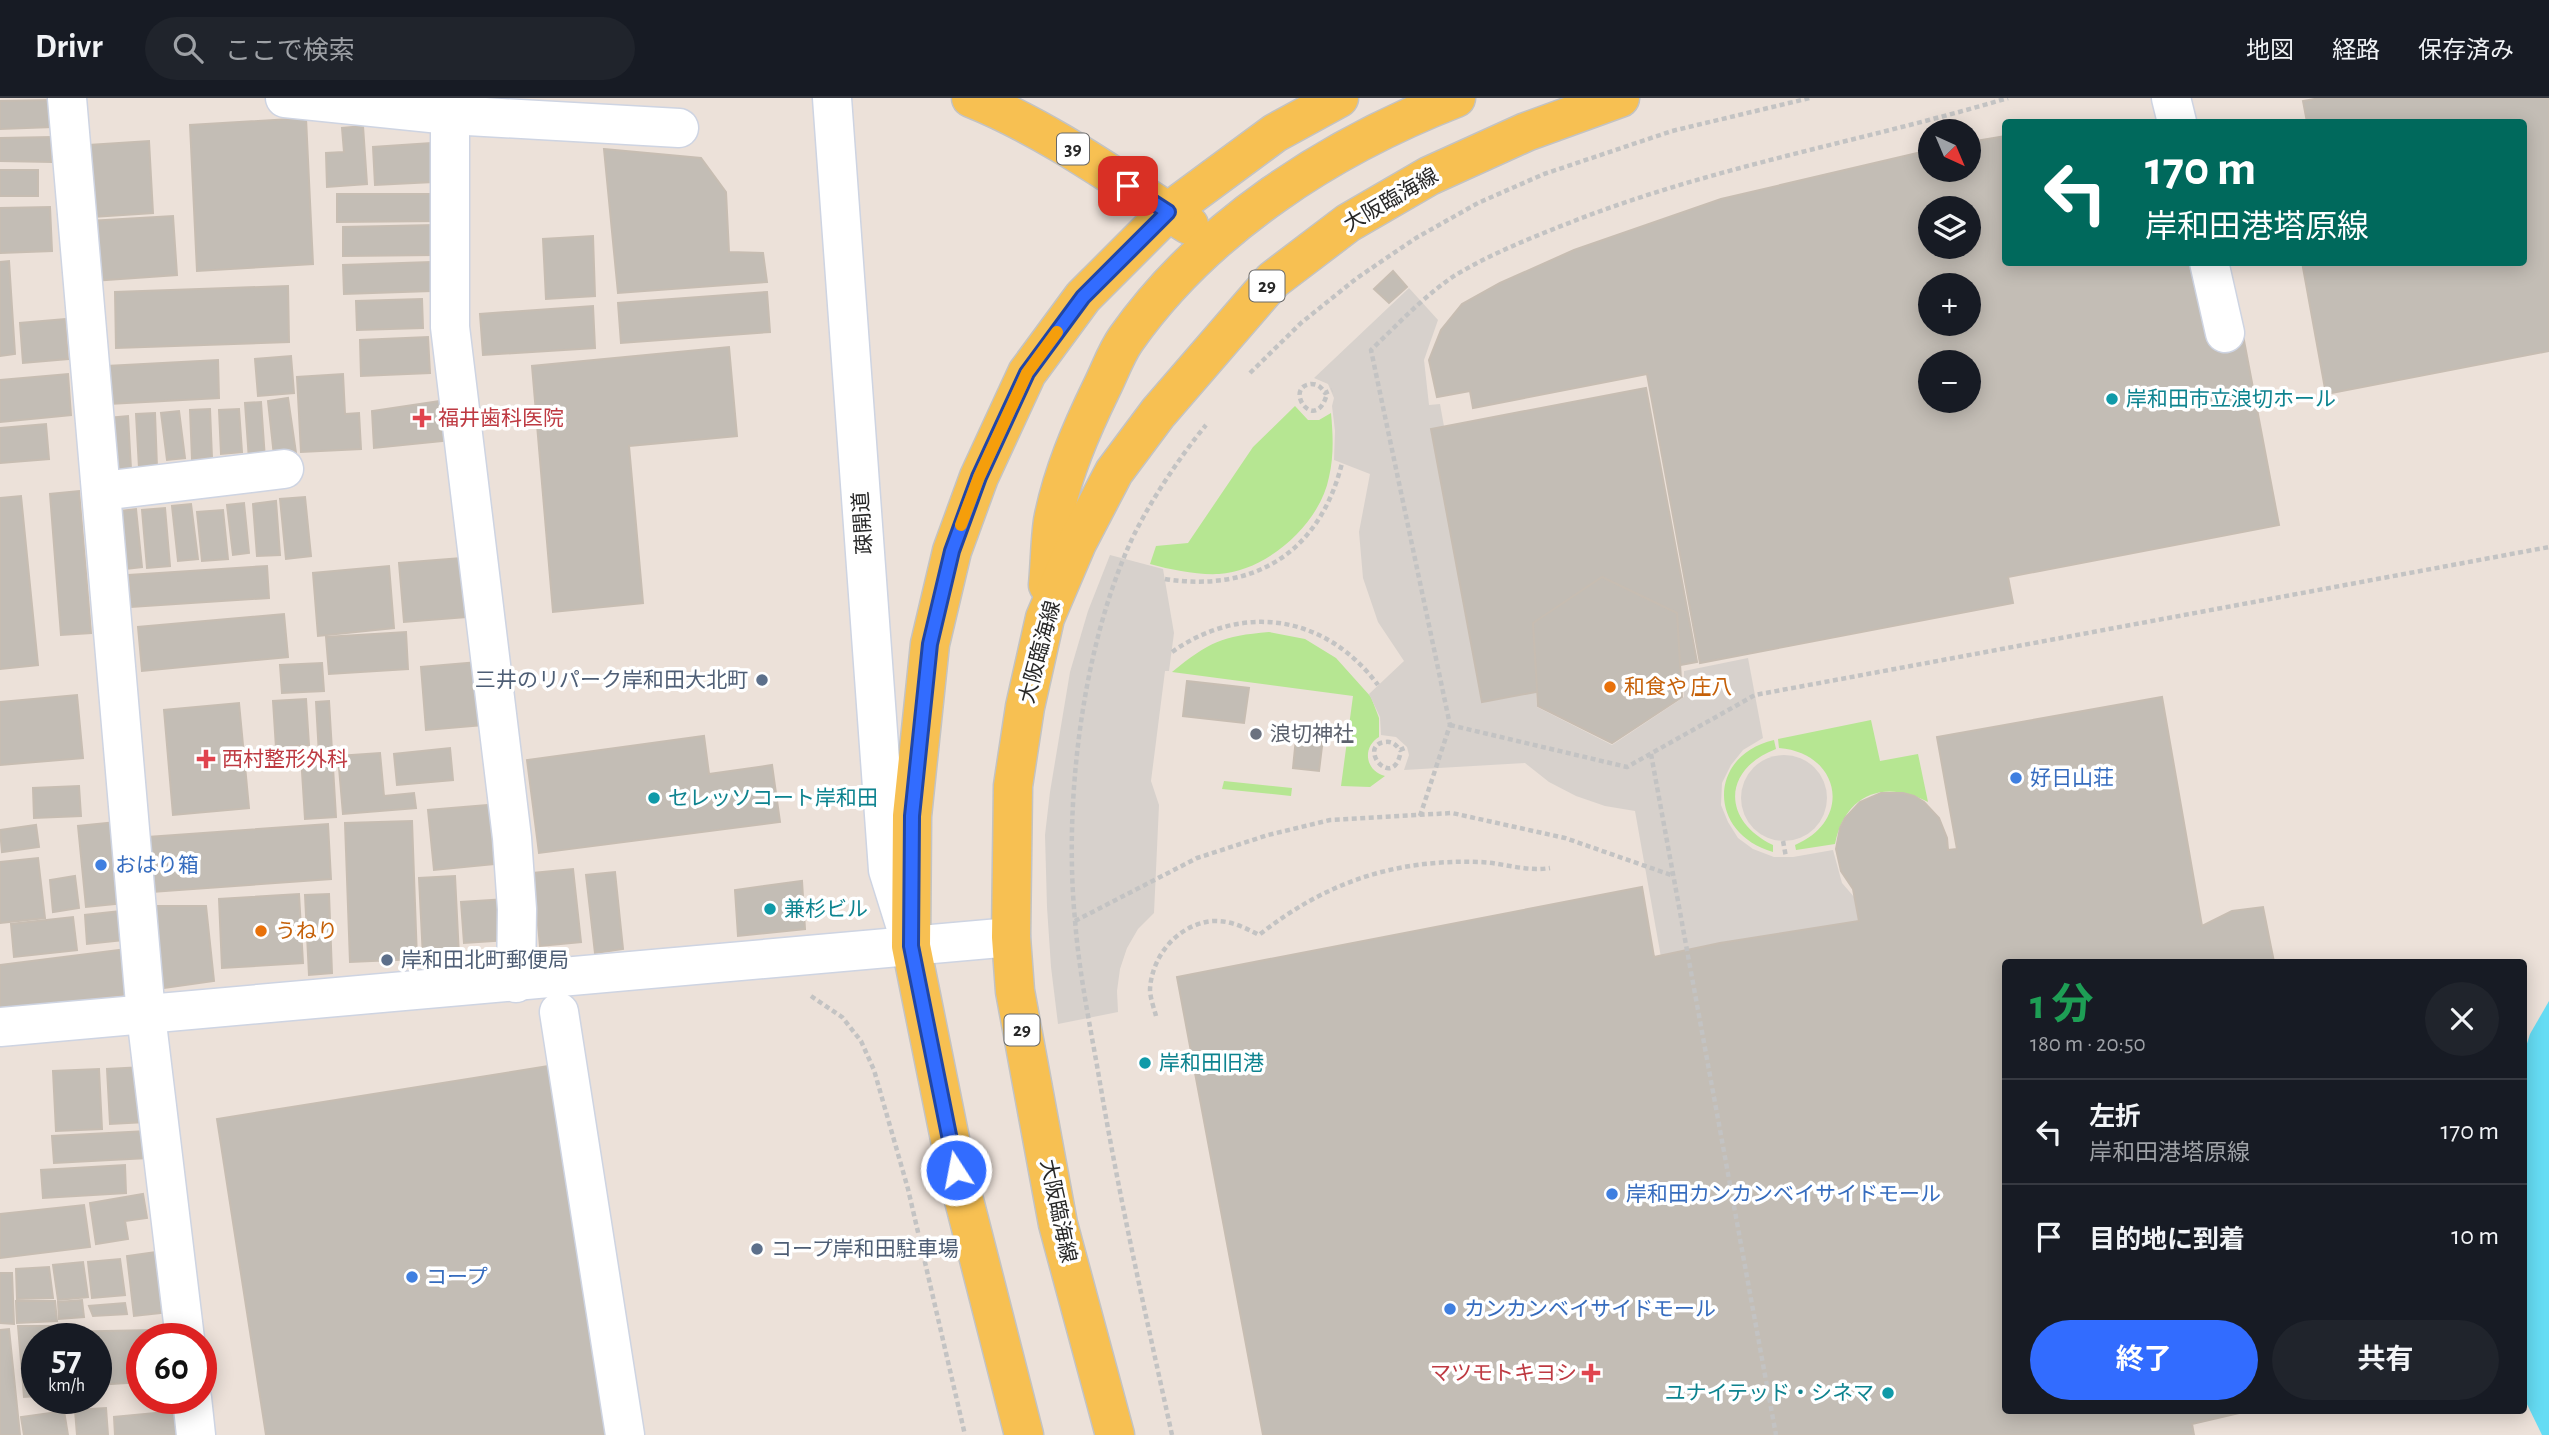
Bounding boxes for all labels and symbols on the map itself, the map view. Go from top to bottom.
north arrow [1918,119,1981,182]
road number: 39 [1057,134,1089,164]
pin [1098,156,1158,216]
street label: 大阪臨海線 [1340,164,1442,235]
road number: 29 [1250,270,1284,302]
place label: 岸和田市立浪切ホール [2126,388,2336,410]
marker: 岸和田市立浪切ホール [2104,391,2120,407]
place label: 福井歯科医院 [438,407,564,429]
marker: 福井歯科医院 [412,408,432,428]
street label: 疎開道 [849,491,876,555]
street label: 大阪臨海線 [1015,598,1064,705]
place label: 三井のリパーク岸和田大北町 [475,669,748,691]
marker: 三井のリパーク岸和田大北町 [754,672,770,688]
place label: 和食や 庄八 [1624,676,1732,698]
marker: 和食や 庄八 [1602,679,1618,695]
place label: 浪切神社 [1270,723,1354,745]
marker: 浪切神社 [1248,726,1264,742]
place label: 西村整形外科 [222,748,348,770]
marker: 西村整形外科 [196,749,216,769]
place label: 好日山荘 [2030,767,2114,789]
marker: 好日山荘 [2008,770,2024,786]
place label: セレッソコート岸和田 [668,787,878,809]
marker: セレッソコート岸和田 [646,790,662,806]
place label: おはり箱 [115,854,199,876]
marker: おはり箱 [93,857,109,873]
place label: 兼杉ビル [784,898,868,920]
marker: 兼杉ビル [762,901,778,917]
place label: うねり [275,921,338,942]
marker: うねり [253,923,269,939]
place label: 岸和田北町郵便局 [401,949,569,971]
marker: 岸和田北町郵便局 [379,952,395,968]
road number: 29 [1004,1014,1040,1046]
place label: 岸和田旧港 [1159,1052,1264,1074]
marker: 岸和田旧港 [1137,1055,1153,1071]
position arrow [919,1133,993,1207]
street label: 大阪臨海線 [1037,1157,1080,1265]
place label: 岸和田カンカンベイサイドモール [1626,1183,1941,1205]
marker: 岸和田カンカンベイサイドモール [1604,1186,1620,1202]
place label: コープ岸和田駐車場 [771,1238,959,1260]
marker: コープ岸和田駐車場 [749,1241,765,1257]
place label: コープ [426,1266,488,1288]
marker: コープ [404,1269,420,1285]
place label: カンカンベイサイドモール [1464,1299,1716,1320]
marker: カンカンベイサイドモール [1442,1301,1458,1317]
speed limit sign: 60 [126,1323,217,1414]
place label: マツモトキヨシ [1430,1363,1577,1384]
marker: マツモトキヨシ [1583,1365,1599,1381]
place label: ユナイテッド・シネマ [1664,1383,1874,1404]
marker: ユナイテッド・シネマ [1880,1385,1896,1401]

